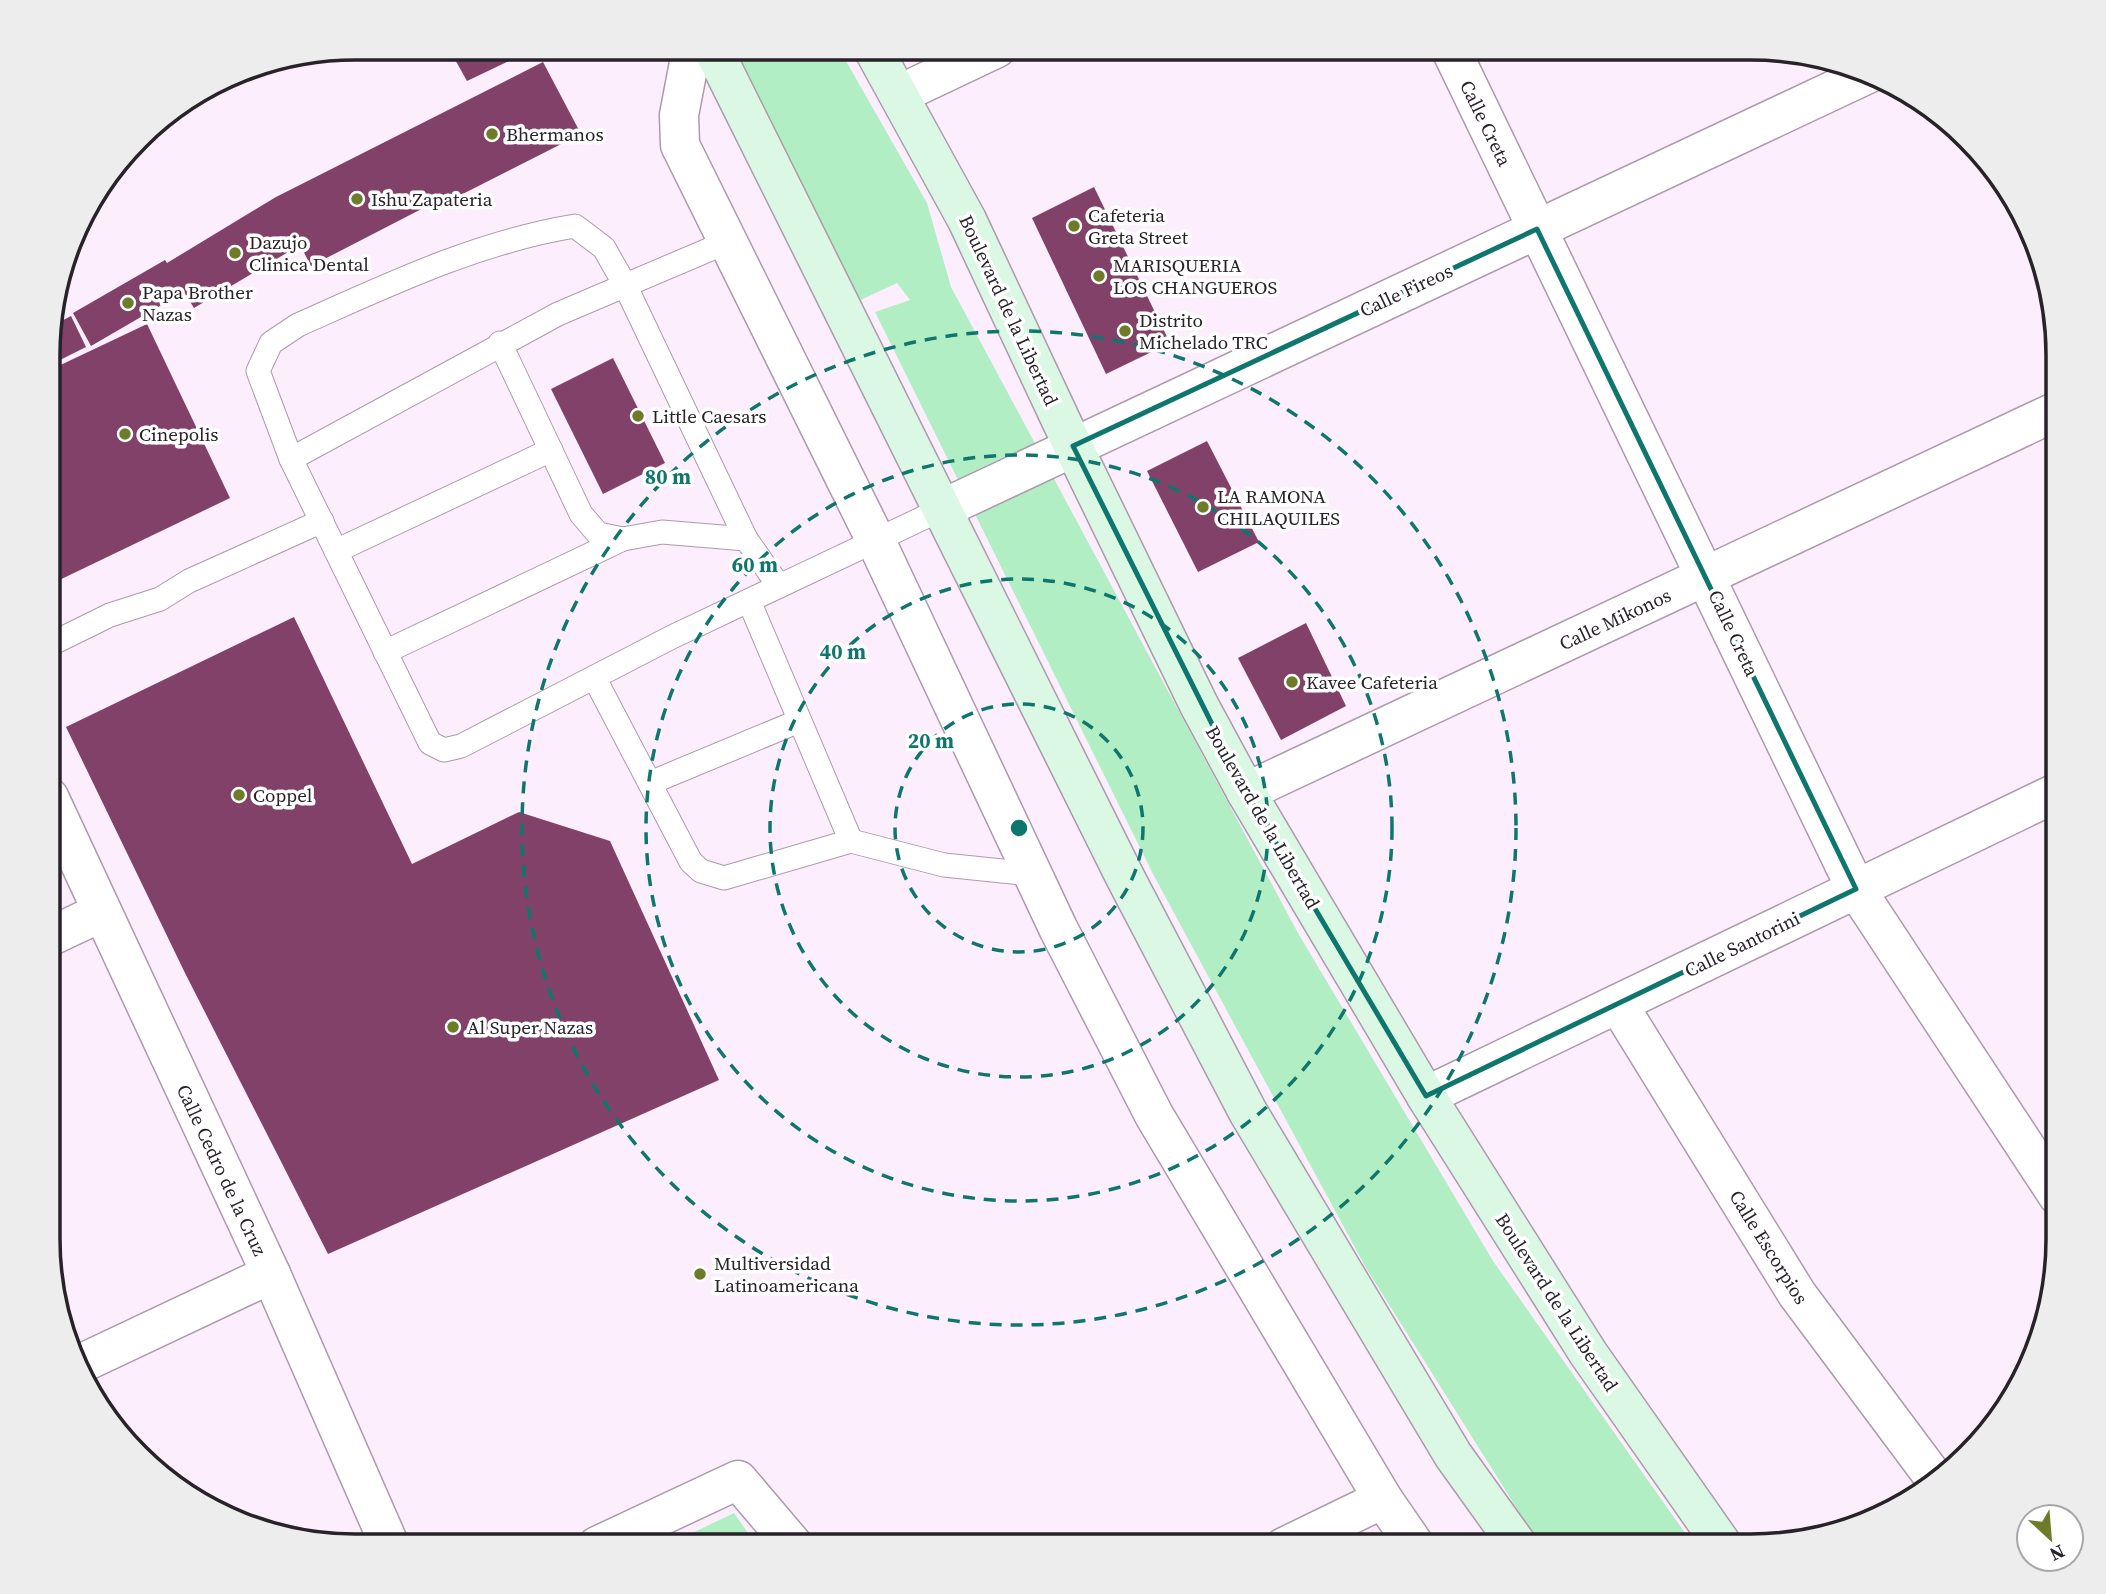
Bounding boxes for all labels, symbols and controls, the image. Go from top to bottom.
street label: Calle Creta [1454,76,1518,171]
place label: Bhermanos [506,121,604,147]
marker: Bhermanos [484,126,500,142]
place label: Ishu Zapateria [371,186,493,212]
marker: Ishu Zapateria [349,191,365,207]
place label: Cafeteria Greta Street [1088,202,1189,250]
street label: Boulevard de la Libertad [953,210,1065,410]
marker: Cafeteria Greta Street [1066,218,1082,234]
place label: Dazujo Clinica Dental [249,229,369,277]
marker: Dazujo Clinica Dental [227,245,243,261]
place label: MARISQUERIA LOS CHANGUEROS [1113,252,1277,300]
street label: Calle Fireos [1355,257,1457,323]
marker: MARISQUERIA LOS CHANGUEROS [1091,268,1107,284]
place label: Papa Brother Nazas [142,279,253,327]
marker: Papa Brother Nazas [120,295,136,311]
place label: Distrito Michelado TRC [1139,307,1268,355]
marker: Distrito Michelado TRC [1117,323,1133,339]
place label: Little Caesars [652,403,767,429]
marker: Little Caesars [630,408,646,424]
place label: Cinepolis [139,421,219,447]
marker: Cinepolis [117,426,133,442]
text: 80 m [645,462,691,491]
place label: LA RAMONA CHILAQUILES [1217,483,1340,531]
marker: LA RAMONA CHILAQUILES [1195,499,1211,515]
text: 60 m [732,550,778,579]
street label: Calle Mikonos [1555,582,1675,656]
street label: Calle Creta [1703,586,1765,681]
text: 40 m [820,637,866,666]
place label: Kavee Cafeteria [1306,669,1438,695]
marker: Kavee Cafeteria [1284,674,1300,690]
street label: Boulevard de la Libertad [1200,721,1326,914]
text: 20 m [908,726,954,755]
place label: Coppel [253,782,313,808]
marker: Coppel [231,787,247,803]
centre of rings [1007,816,1031,840]
street label: Calle Santorini [1680,905,1804,983]
place label: Al Super Nazas [467,1014,593,1040]
marker: Al Super Nazas [445,1019,461,1035]
street label: Calle Cedro de la Cruz [171,1080,273,1260]
street label: Calle Escorpios [1724,1185,1814,1309]
street label: Boulevard de la Libertad [1490,1208,1625,1396]
place label: Multiversidad Latinoamericana [714,1250,859,1298]
marker: Multiversidad Latinoamericana [692,1266,708,1282]
north arrow [2015,1503,2085,1573]
text: N [2045,1539,2069,1568]

